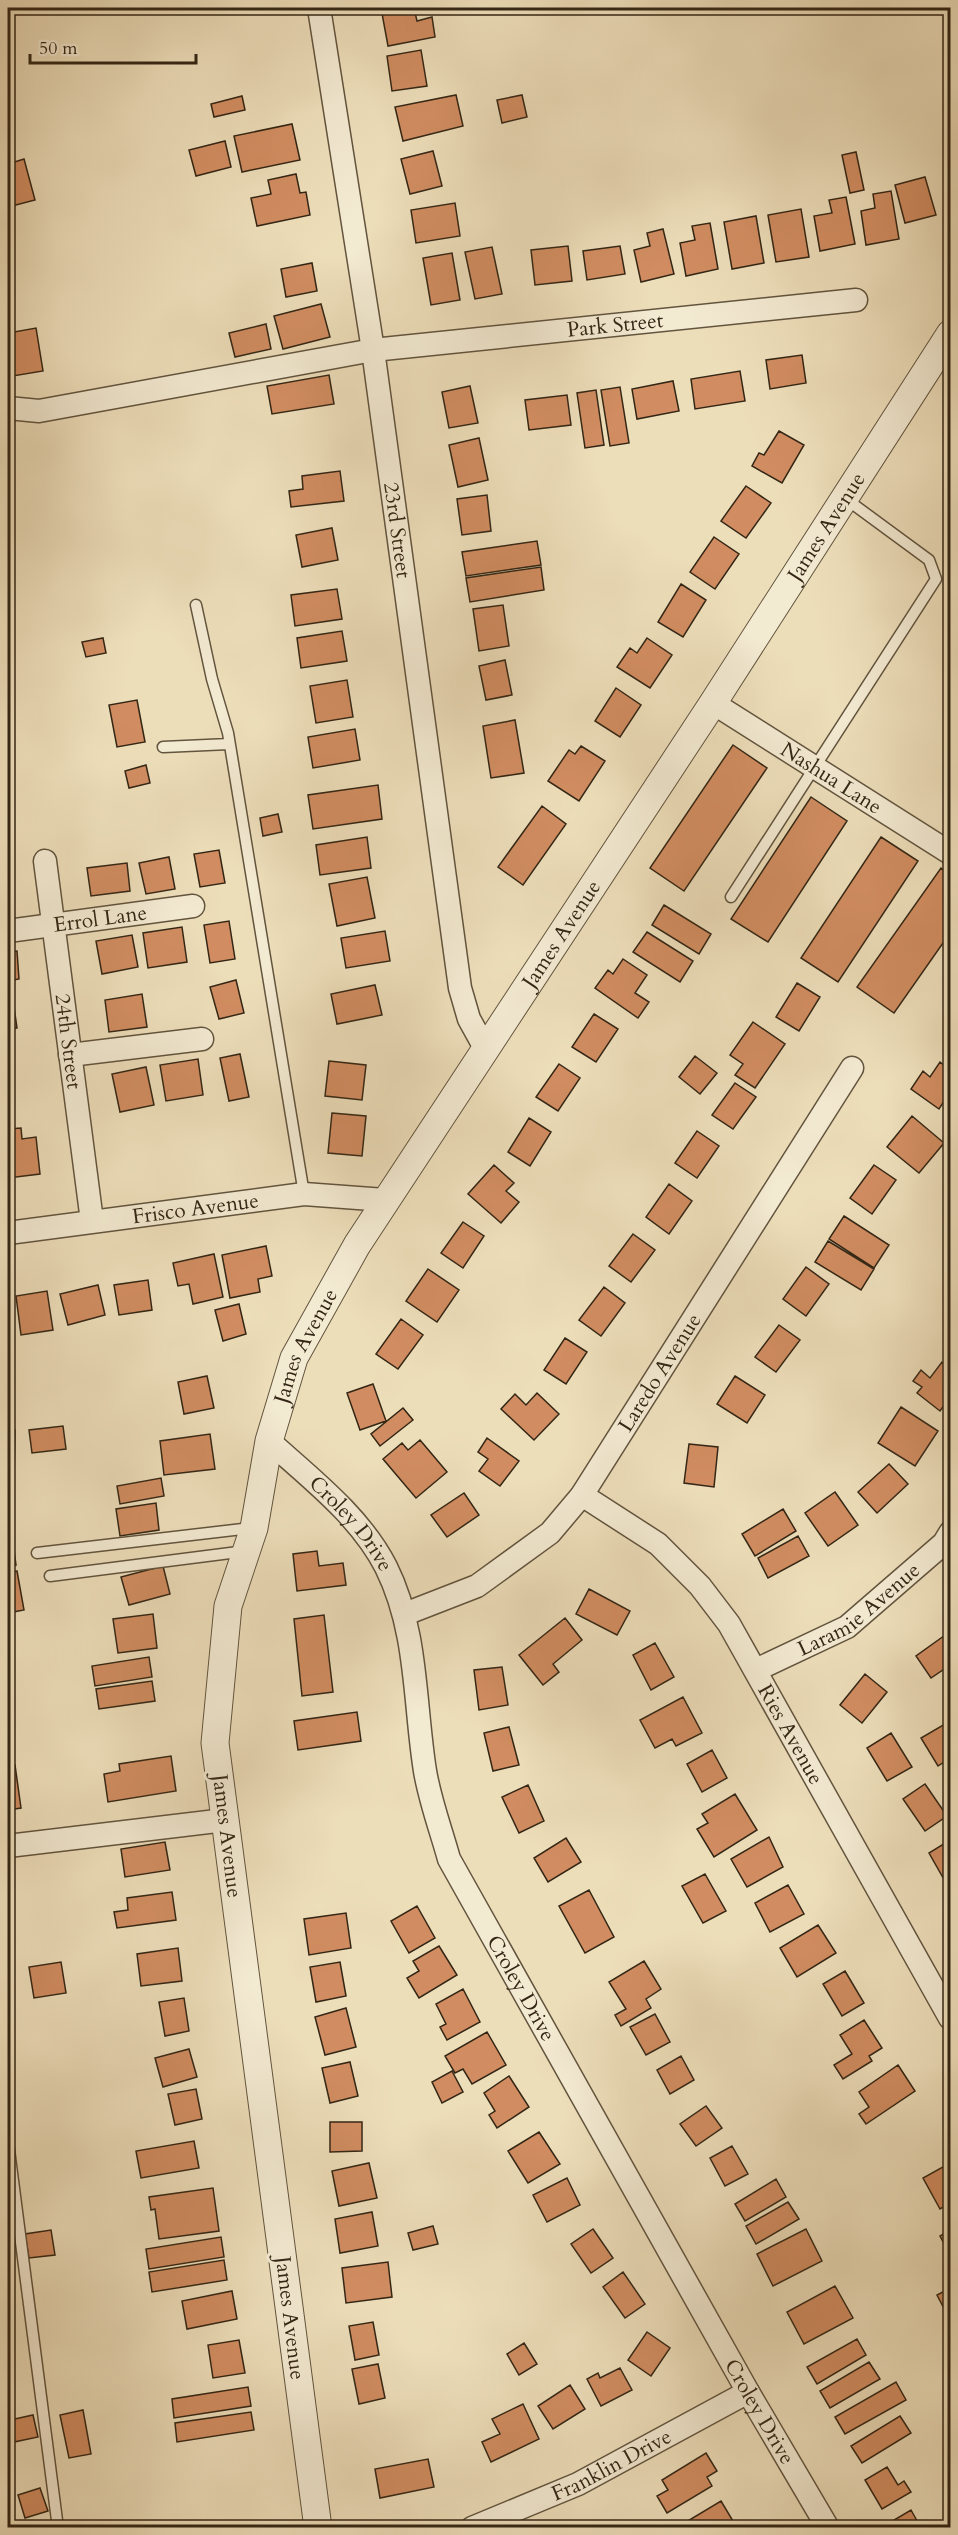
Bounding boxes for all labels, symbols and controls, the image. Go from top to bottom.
scale bar [30,27,196,65]
text: 50 m [39,36,78,61]
street label: Park Street [565,306,665,344]
street label: James Avenue [779,466,872,589]
street label: 23rd Street [377,480,419,580]
street label: Nashua Lane [775,735,888,821]
street label: James Avenue [513,874,608,996]
street label: Errol Lane [52,898,149,939]
street label: 24th Street [48,992,89,1091]
street label: Frisco Avenue [130,1186,260,1231]
street label: James Avenue [266,1283,344,1410]
street label: Laredo Avenue [611,1308,708,1438]
street label: Croley Drive [303,1469,400,1576]
street label: Laramie Avenue [793,1556,926,1663]
street label: Ries Avenue [751,1679,831,1790]
street label: James Avenue [205,1770,249,1899]
street label: Croley Drive [480,1930,563,2046]
street label: James Avenue [268,2252,312,2381]
street label: Croley Drive [718,2354,802,2470]
street label: Franklin Drive [547,2422,676,2508]

